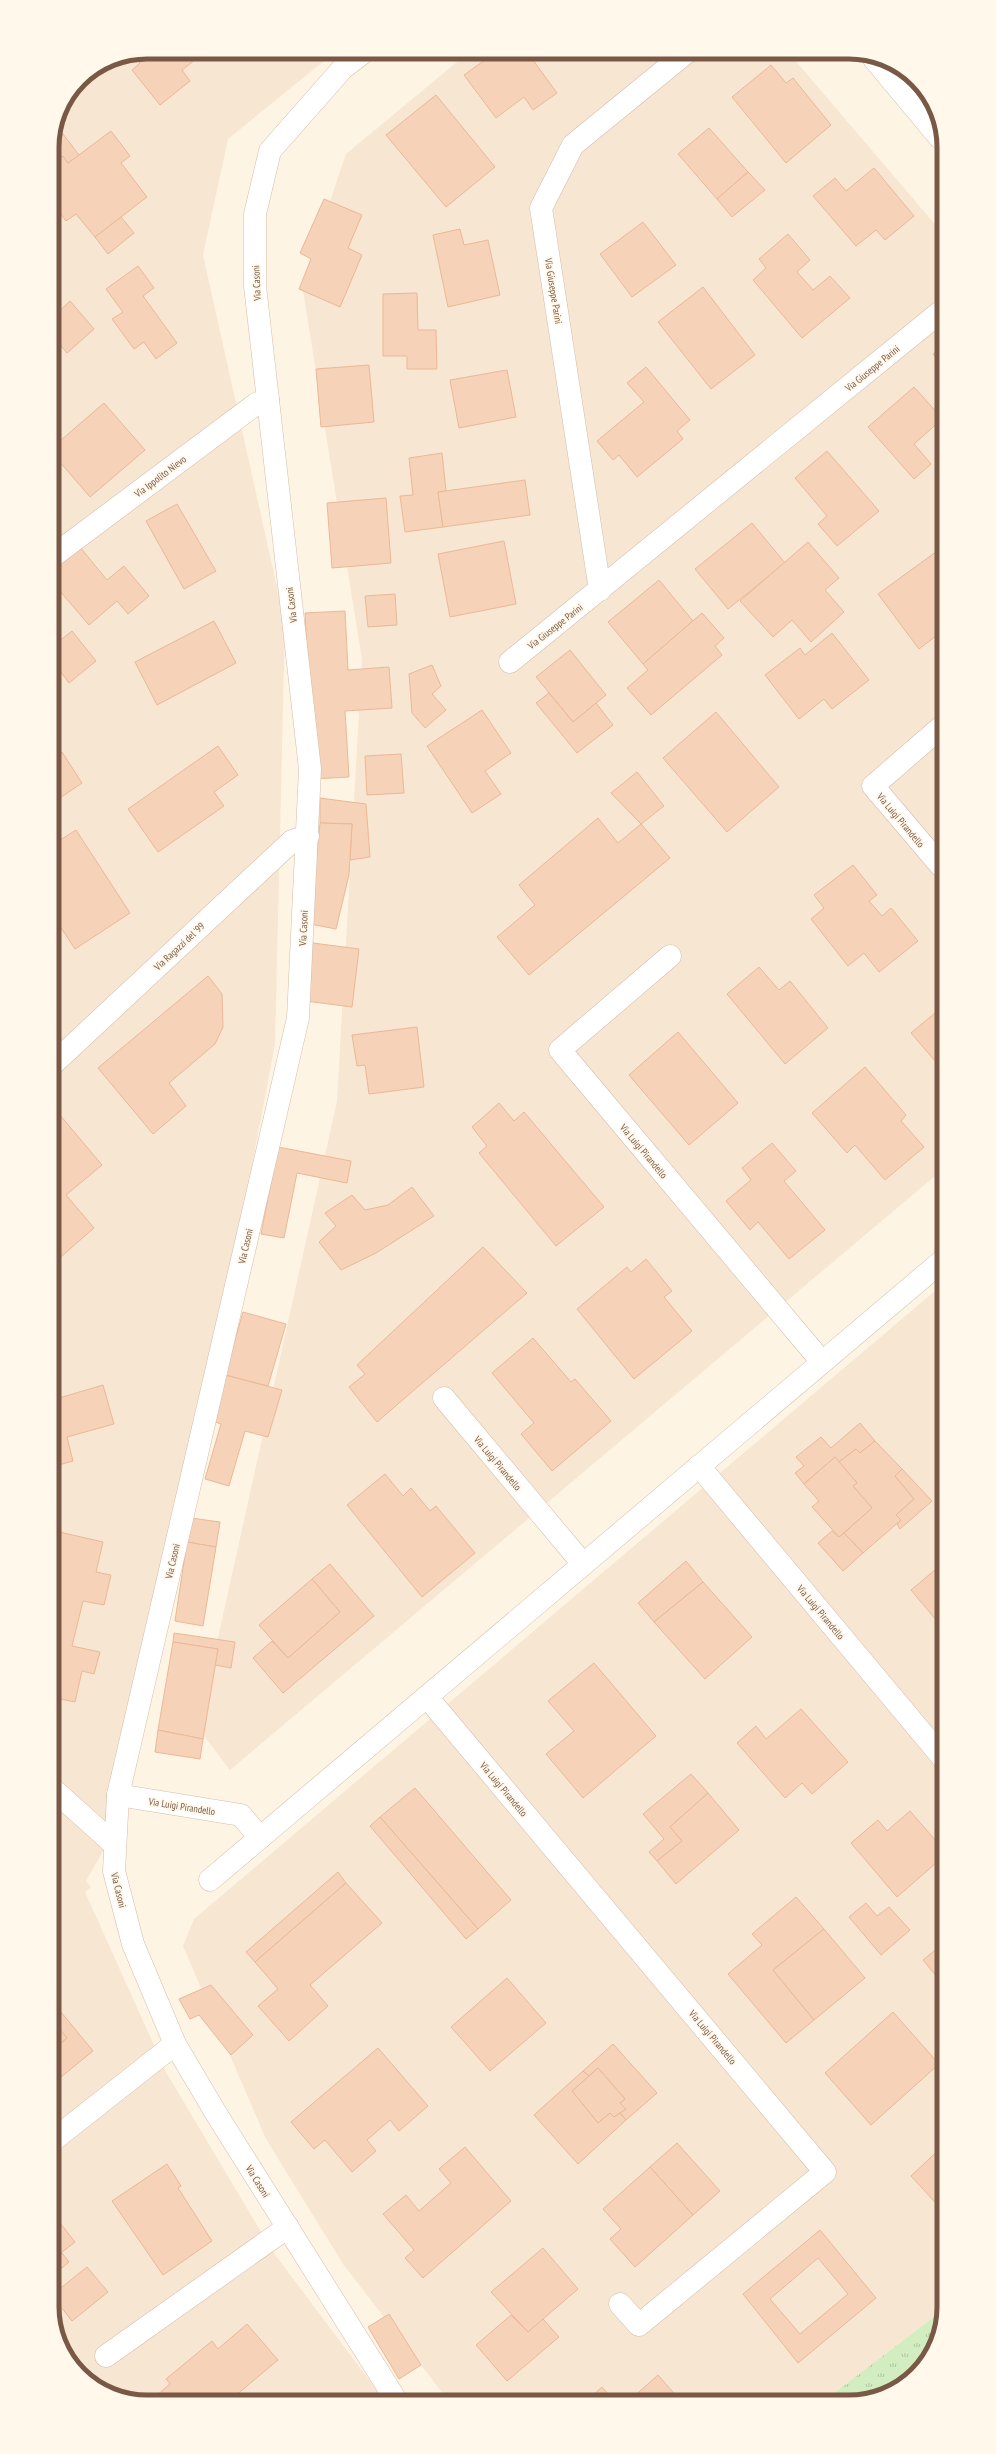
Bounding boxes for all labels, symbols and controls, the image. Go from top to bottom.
street label: Via Giuseppe Parini [542,256,565,325]
street label: Via Casoni [249,265,264,302]
street label: Via Giuseppe Parini [842,342,902,395]
street label: Via Ippolito Nievo [131,453,189,501]
street label: Via Casoni [283,586,300,624]
street label: Via Giuseppe Parini [524,601,586,653]
street label: Via Luigi Pirandello [873,790,927,850]
street label: Via Casoni [296,910,311,947]
street label: Via Ragazzi del '99 [151,920,207,974]
street label: Via Luigi Pirandello [616,1121,670,1181]
street label: Via Casoni [235,1227,256,1266]
street label: Via Luigi Pirandello [470,1433,524,1493]
street label: Via Casoni [162,1542,183,1581]
street label: Via Luigi Pirandello [793,1582,847,1642]
street label: Via Luigi Pirandello [476,1759,530,1819]
street label: Via Luigi Pirandello [147,1795,216,1818]
street label: Via Casoni [108,1870,129,1909]
street label: Via Luigi Pirandello [685,2007,739,2067]
street label: Via Casoni [242,2162,273,2200]

